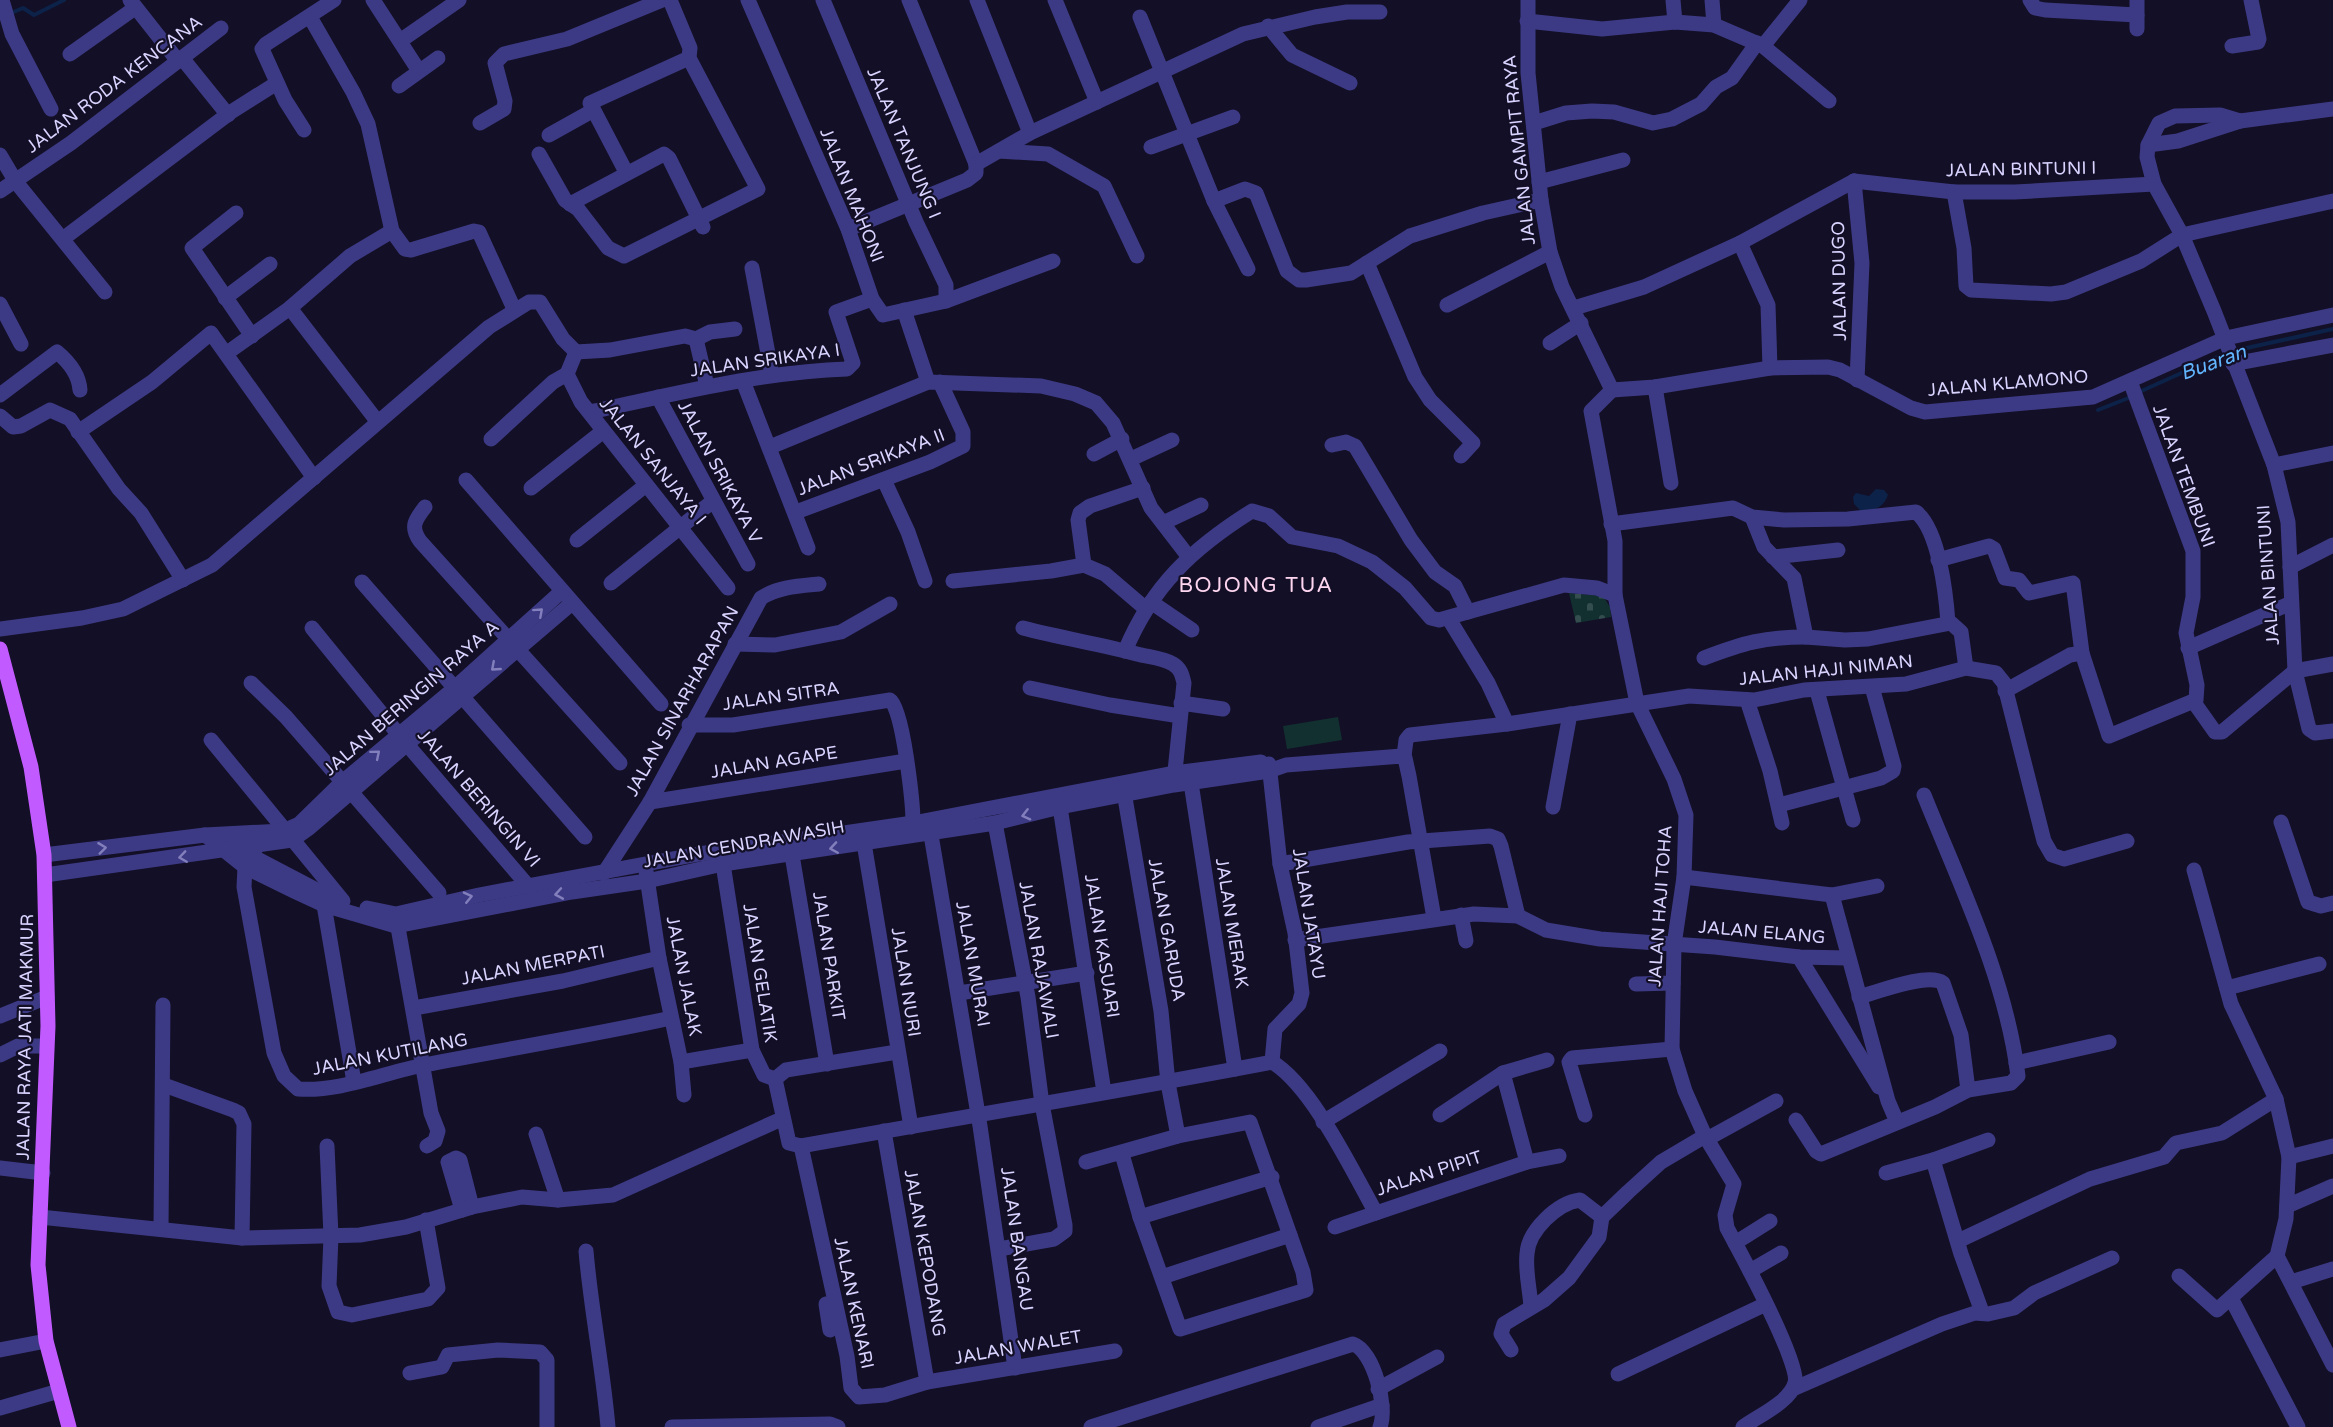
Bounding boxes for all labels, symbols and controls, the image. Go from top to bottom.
street label: JALAN RODA KENCANA [22,11,206,157]
street label: JALAN GAMPIT RAYA [1498,54,1540,246]
street label: JALAN TANJUNG I [862,64,946,222]
street label: JALAN MAHONI [815,125,889,265]
street label: JALAN BINTUNI I [1946,157,2096,181]
street label: JALAN DUGO [1827,221,1851,341]
street label: JALAN SRIKAYA I [689,339,841,381]
water label: Buaran [2177,340,2250,386]
street label: JALAN KLAMONO [1927,365,2089,401]
street label: JALAN SANJAYA I [595,393,711,529]
street label: JALAN SRIKAYA V [673,397,767,548]
street label: JALAN TEMBUNI [2148,402,2220,550]
street label: JALAN SRIKAYA II [794,424,948,500]
street label: JALAN BINTUNI [2252,504,2284,646]
district label: BOJONG TUA [1178,573,1334,598]
street label: JALAN SINARHARAPAN [621,602,743,800]
one-way arrow [532,608,543,619]
street label: JALAN BERINGIN RAYA A [319,616,503,780]
street label: JALAN HAJI NIMAN [1738,650,1914,690]
one-way arrow [491,660,502,671]
street label: JALAN SITRA [721,677,841,715]
street label: JALAN BERINGIN VI [413,724,545,872]
street label: JALAN AGAPE [709,741,839,783]
one-way arrow [369,750,380,761]
one-way arrow [1021,808,1031,821]
street label: JALAN CENDRAWASIH [642,815,846,873]
street label: JALAN HAJI TOHA [1643,825,1677,987]
one-way arrow [829,841,839,854]
one-way arrow [97,842,106,854]
street label: JALAN JATAYU [1288,847,1330,981]
one-way arrow [179,850,188,862]
street label: JALAN MERAK [1211,856,1253,990]
street label: JALAN GARUDA [1144,857,1190,1003]
street label: JALAN KASUARI [1080,873,1124,1019]
street label: JALAN RAJAWALI [1014,880,1064,1040]
one-way arrow [554,887,564,900]
street label: JALAN PARKIT [808,890,850,1022]
one-way arrow [463,892,473,905]
street label: JALAN MURAI [951,900,995,1028]
street label: JALAN GELATIK [738,902,782,1044]
street label: JALAN RAYA JATI MAKMUR [12,914,38,1160]
street label: JALAN JALAK [662,914,706,1038]
street label: JALAN ELANG [1698,915,1826,949]
street label: JALAN NURI [886,926,926,1038]
street label: JALAN MERPATI [459,940,607,990]
street label: JALAN KUTILANG [310,1028,470,1080]
street label: JALAN PIPIT [1373,1146,1485,1200]
street label: JALAN BANGAU [996,1166,1038,1312]
street label: JALAN KEPODANG [899,1168,951,1338]
street label: JALAN KENARI [829,1235,879,1371]
street label: JALAN WALET [953,1325,1083,1369]

